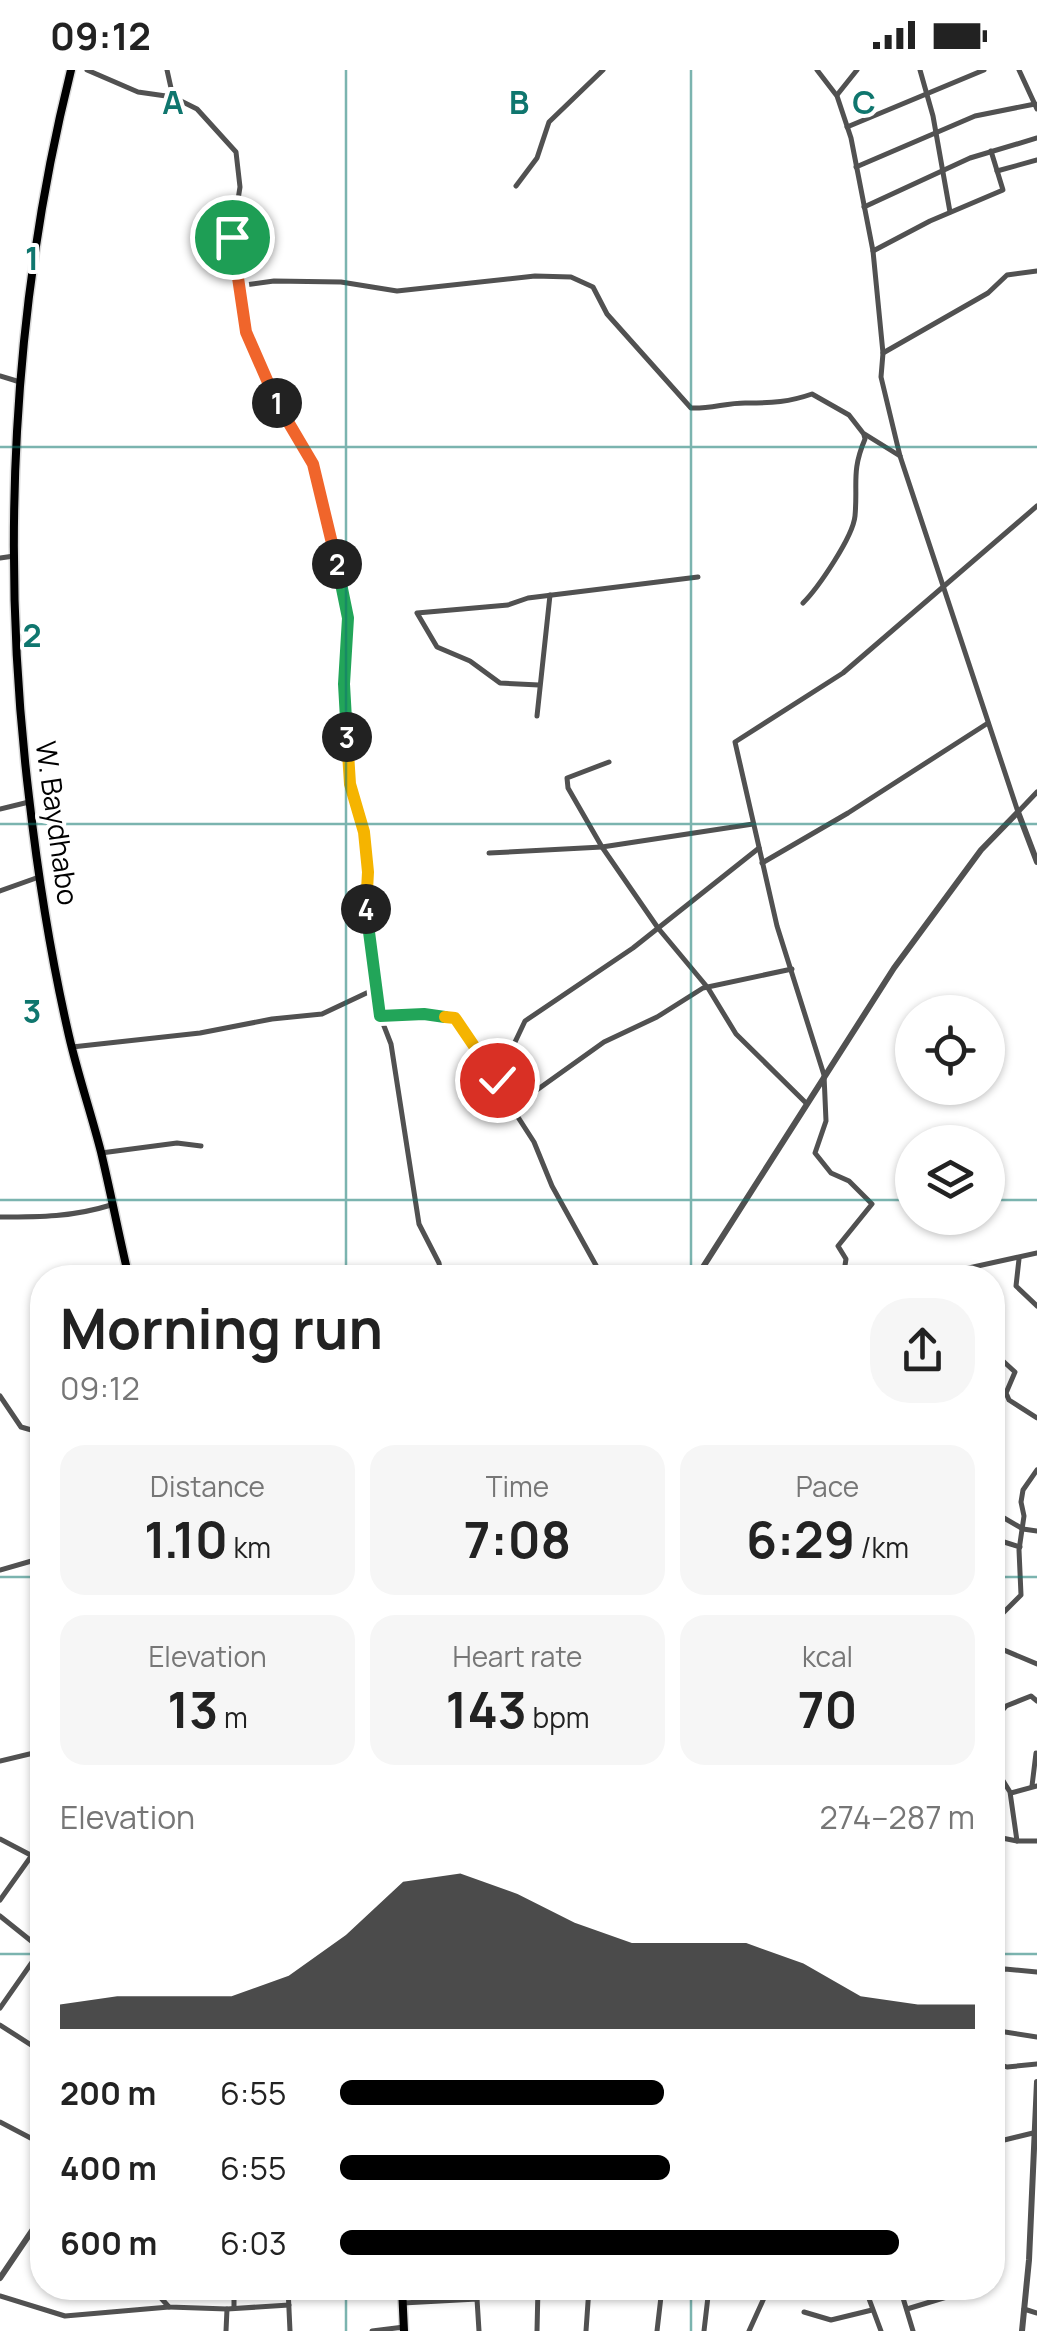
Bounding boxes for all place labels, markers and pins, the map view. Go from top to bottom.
pin [190,195,275,280]
pin: 1 [252,378,302,428]
pin: 2 [312,539,362,589]
pin: 3 [322,712,372,762]
pin: 4 [341,884,391,934]
pin [455,1038,540,1123]

